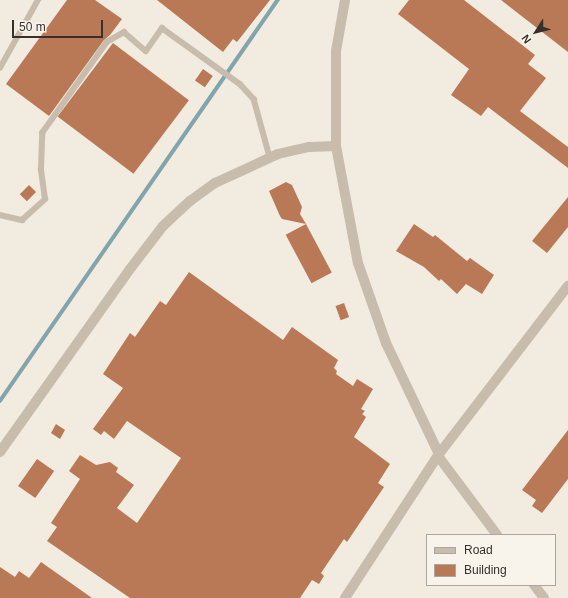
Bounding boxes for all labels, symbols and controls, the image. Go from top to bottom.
scale bar [14,12,105,38]
north arrow [516,12,556,52]
text: 50 m [19,20,46,34]
text: N [519,32,533,46]
legend [426,534,556,586]
text: Road [464,543,493,557]
text: Building [464,563,507,577]

